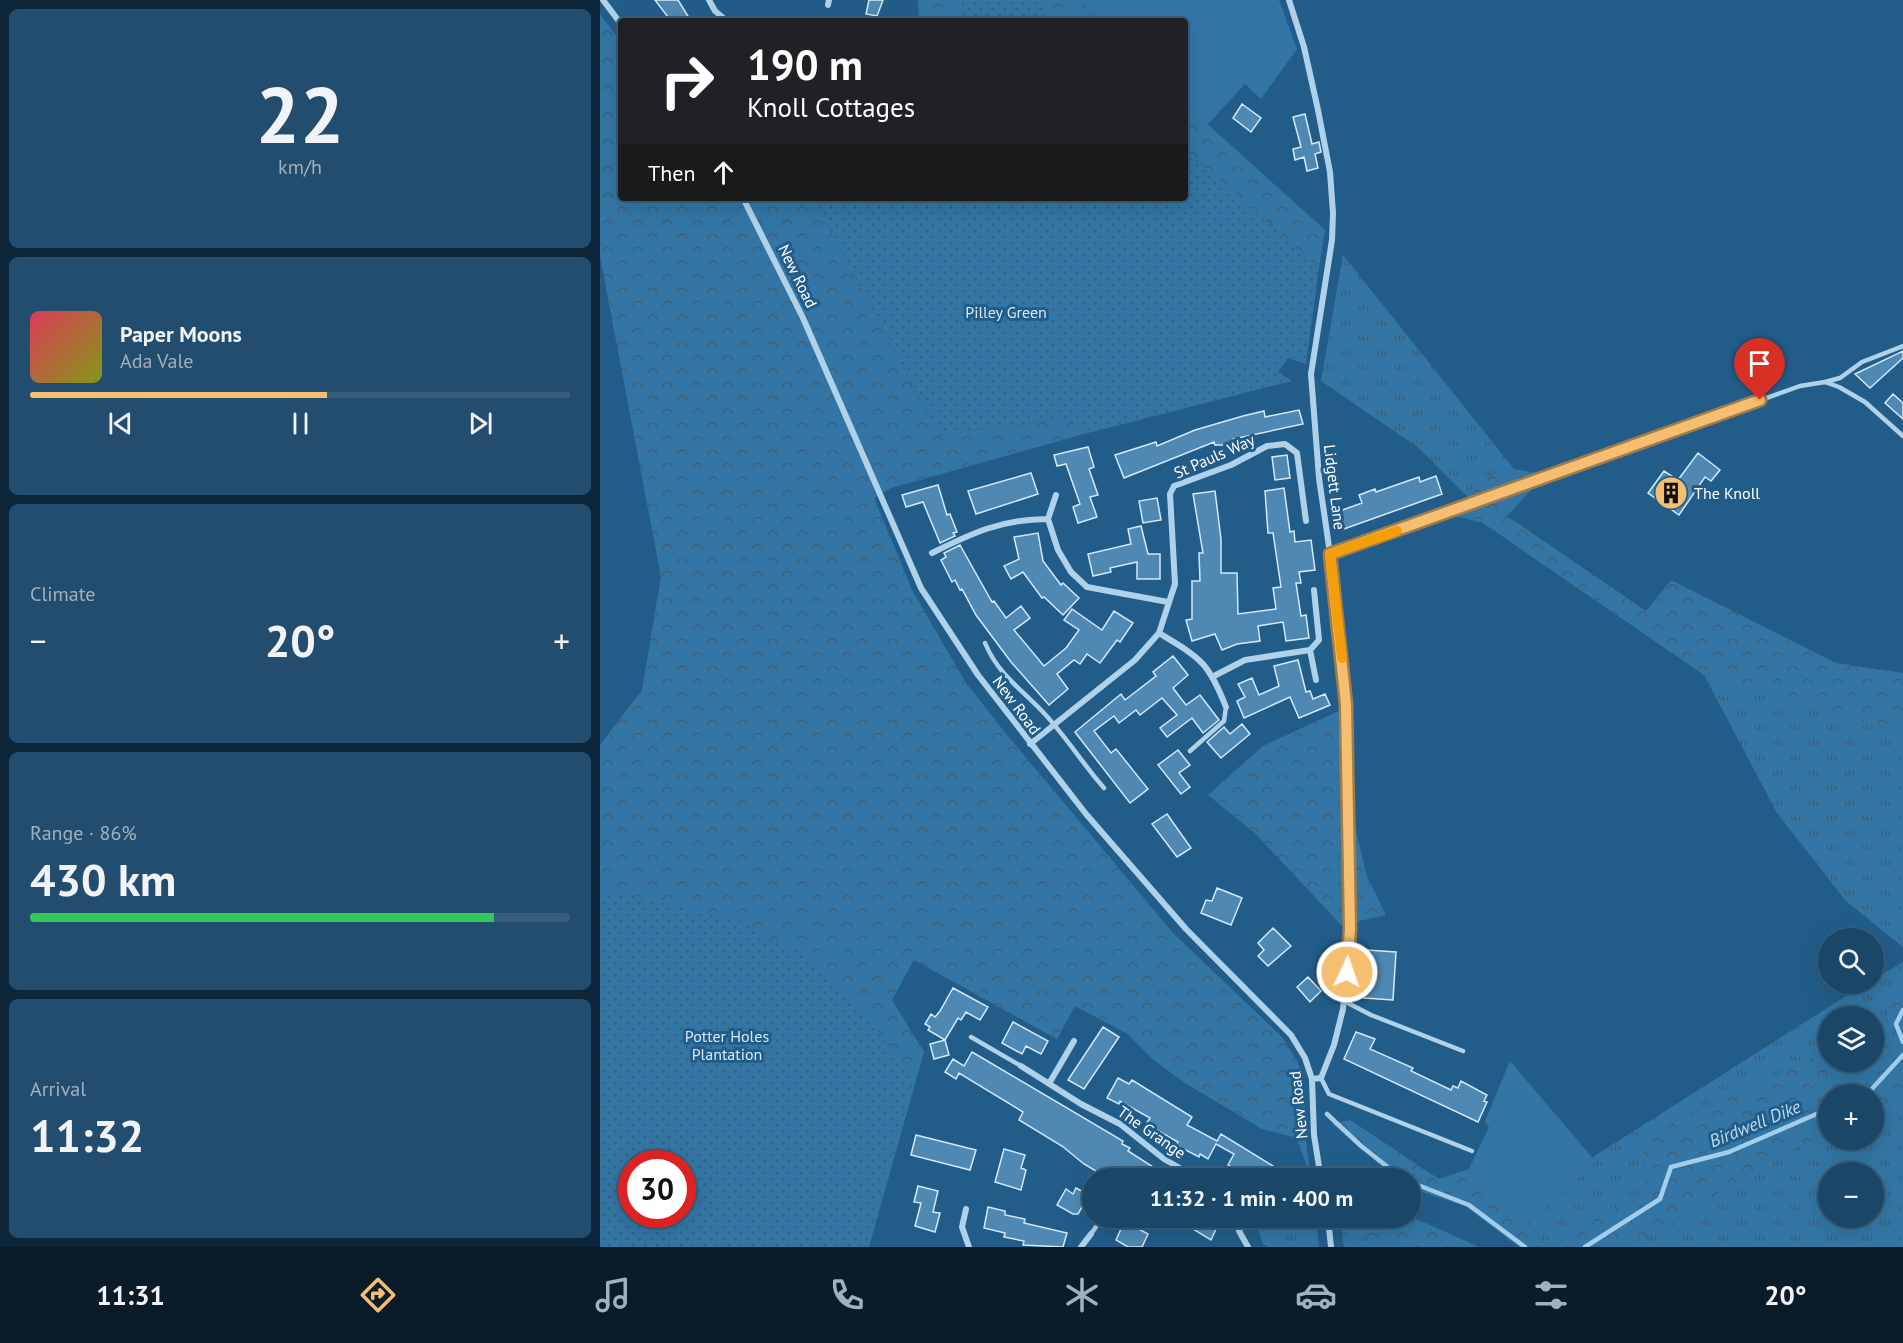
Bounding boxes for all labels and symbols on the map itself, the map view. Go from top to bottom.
street label: New Road [774,241,822,311]
park label: Pilley Green [965,302,1047,322]
pin [1734,338,1785,400]
street label: St Pauls Way [1170,429,1258,483]
street label: Lidgett Lane [1320,443,1350,531]
building icon: The Knoll [1653,475,1689,511]
place label: The Knoll [1694,483,1760,503]
street label: New Road [988,672,1046,738]
position arrow [1315,940,1379,1004]
park label: Potter Holes Plantation [685,1026,769,1064]
street label: New Road [1284,1070,1312,1140]
water label: Birdwell Dike [1706,1095,1805,1152]
street label: The Grange [1114,1101,1190,1163]
speed limit sign: 30 [618,1150,696,1228]

